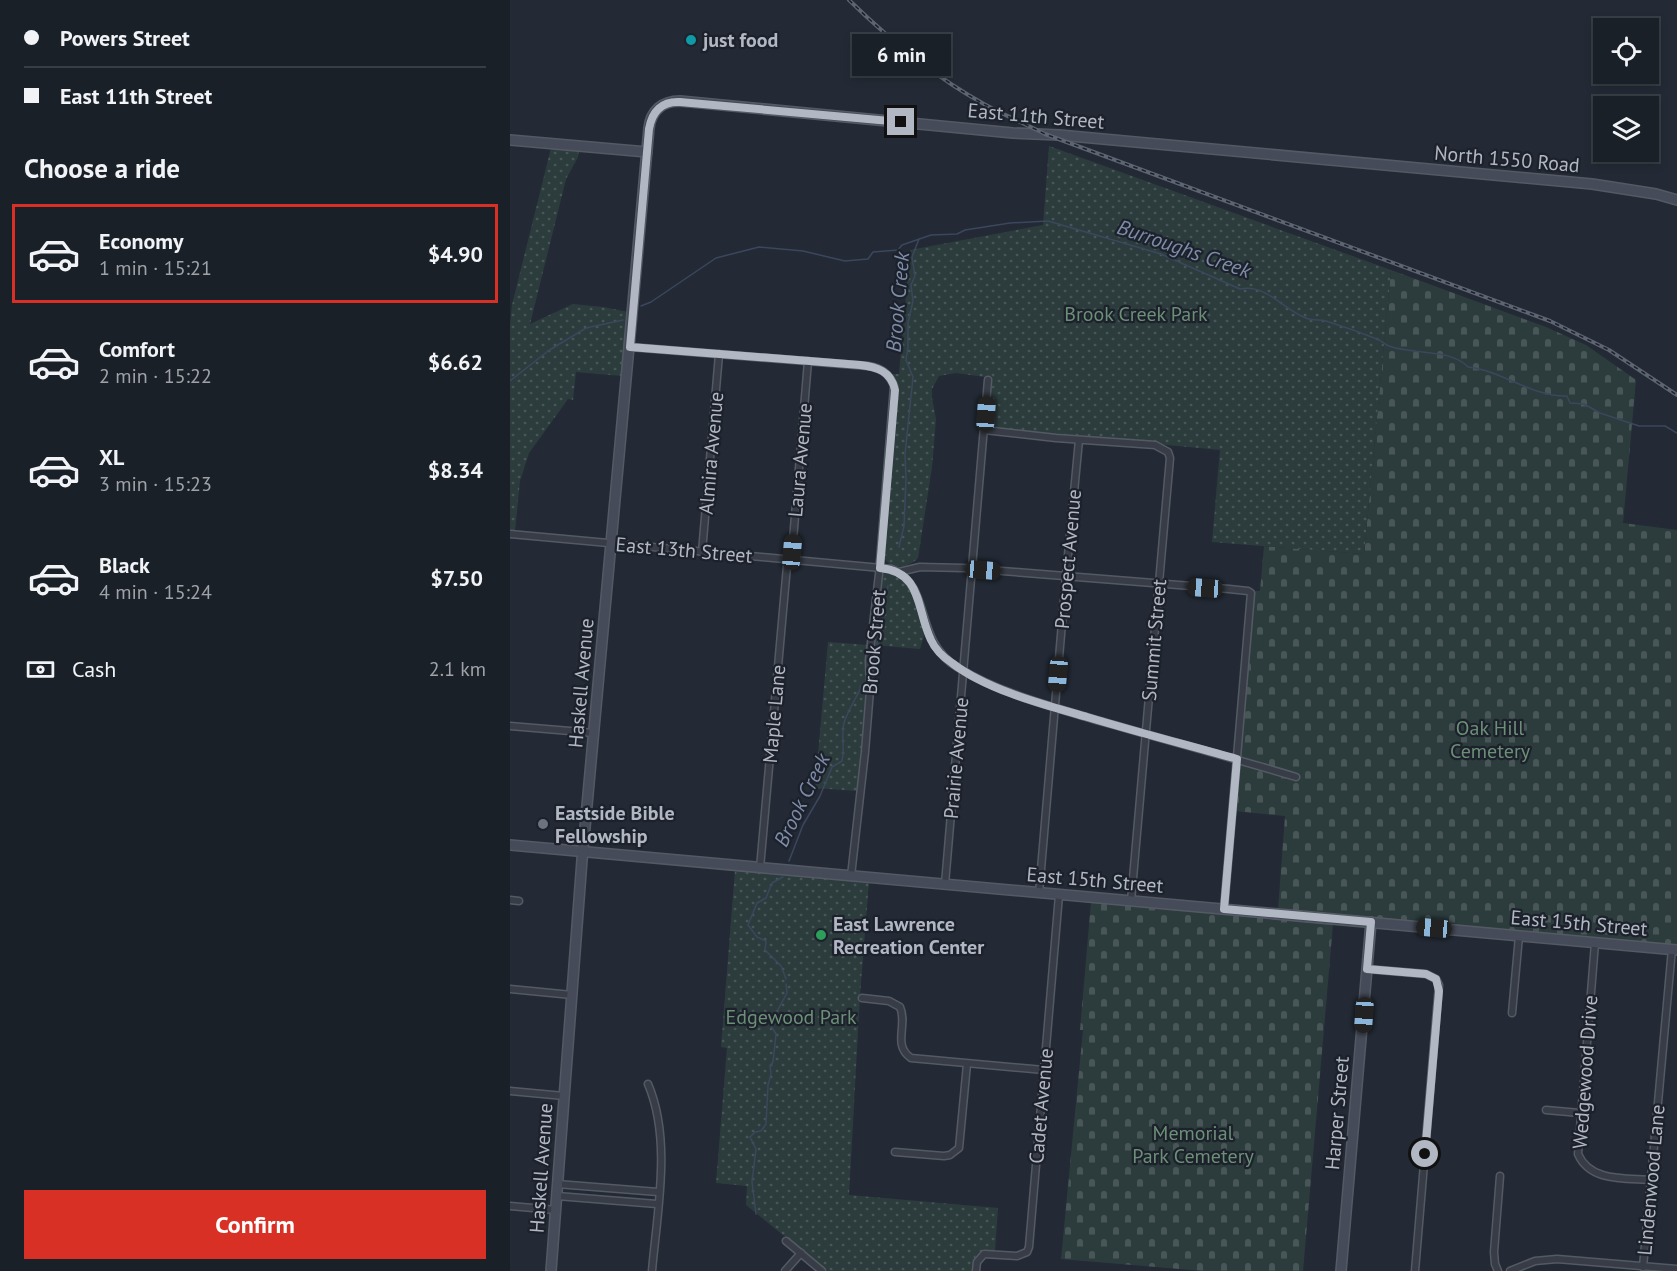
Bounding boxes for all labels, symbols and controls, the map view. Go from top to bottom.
map controls [1593,18,1659,162]
button: locate [1593,18,1659,84]
text: Powers Street [60,24,190,52]
place label: just food [702,27,778,53]
marker: just food [684,33,698,47]
callout: 6 min [852,35,950,77]
text: 6 min [877,42,926,68]
text: East 11th Street [60,82,212,110]
button: layers [1593,96,1659,162]
street label: East 11th Street [967,97,1106,135]
route end [887,108,914,135]
street label: North 1550 Road [1433,140,1581,178]
text: Choose a ride [24,151,180,185]
water label: Burroughs Creek [1114,213,1256,285]
icon: car [27,227,81,281]
text: Economy [99,227,183,255]
text: $4.90 [428,240,483,268]
water label: Brook Creek [880,249,915,353]
text: 1 min · 15:21 [99,255,212,281]
park label: Brook Creek Park [1064,301,1208,327]
icon: car [27,335,81,389]
text: Comfort [99,335,175,363]
text: $6.62 [428,348,483,376]
text: 2 min · 15:22 [99,363,212,389]
street label: Almira Avenue [693,391,729,515]
car [976,395,996,433]
street label: Laura Avenue [782,402,818,518]
icon: car [27,443,81,497]
text: XL [99,443,124,471]
text: $8.34 [428,456,483,484]
text: 3 min · 15:23 [99,471,212,497]
street label: Prospect Avenue [1049,488,1087,630]
street label: East 13th Street [615,531,754,569]
car [781,533,803,571]
icon: car [27,551,81,605]
text: Black [99,551,150,579]
car [964,559,1002,581]
text: $7.50 [430,564,483,592]
street label: Summit Street [1136,578,1172,702]
car [1186,578,1224,598]
text: 4 min · 15:24 [99,579,212,605]
street label: Brook Street [856,588,892,696]
street label: Haskell Avenue [562,617,600,749]
icon: cash [24,653,57,686]
text: Cash [72,655,116,683]
car [1047,655,1069,693]
text: 2.1 km [429,656,486,682]
street label: Maple Lane [757,664,791,764]
street label: Prairie Avenue [938,696,974,820]
park label: Oak Hill Cemetery [1450,715,1531,764]
water label: Brook Creek [767,747,836,851]
place label: Eastside Bible Fellowship [555,800,675,849]
marker: Eastside Bible Fellowship [536,817,550,831]
street label: East 15th Street [1026,861,1165,899]
street label: East 15th Street [1510,904,1649,942]
place label: East Lawrence Recreation Center [833,911,984,960]
car [1415,917,1453,939]
marker: East Lawrence Recreation Center [814,928,828,942]
street label: Wedgewood Drive [1567,994,1603,1150]
car [1354,996,1374,1034]
park label: Edgewood Park [726,1004,857,1030]
street label: Cadet Avenue [1023,1047,1059,1165]
street label: Harper Street [1319,1055,1355,1171]
street label: Haskell Avenue [523,1102,559,1234]
street label: Lindenwood Lane [1631,1103,1671,1257]
park label: Memorial Park Cemetery [1132,1120,1254,1169]
route start [1411,1140,1438,1167]
button: Confirm [24,1190,486,1259]

